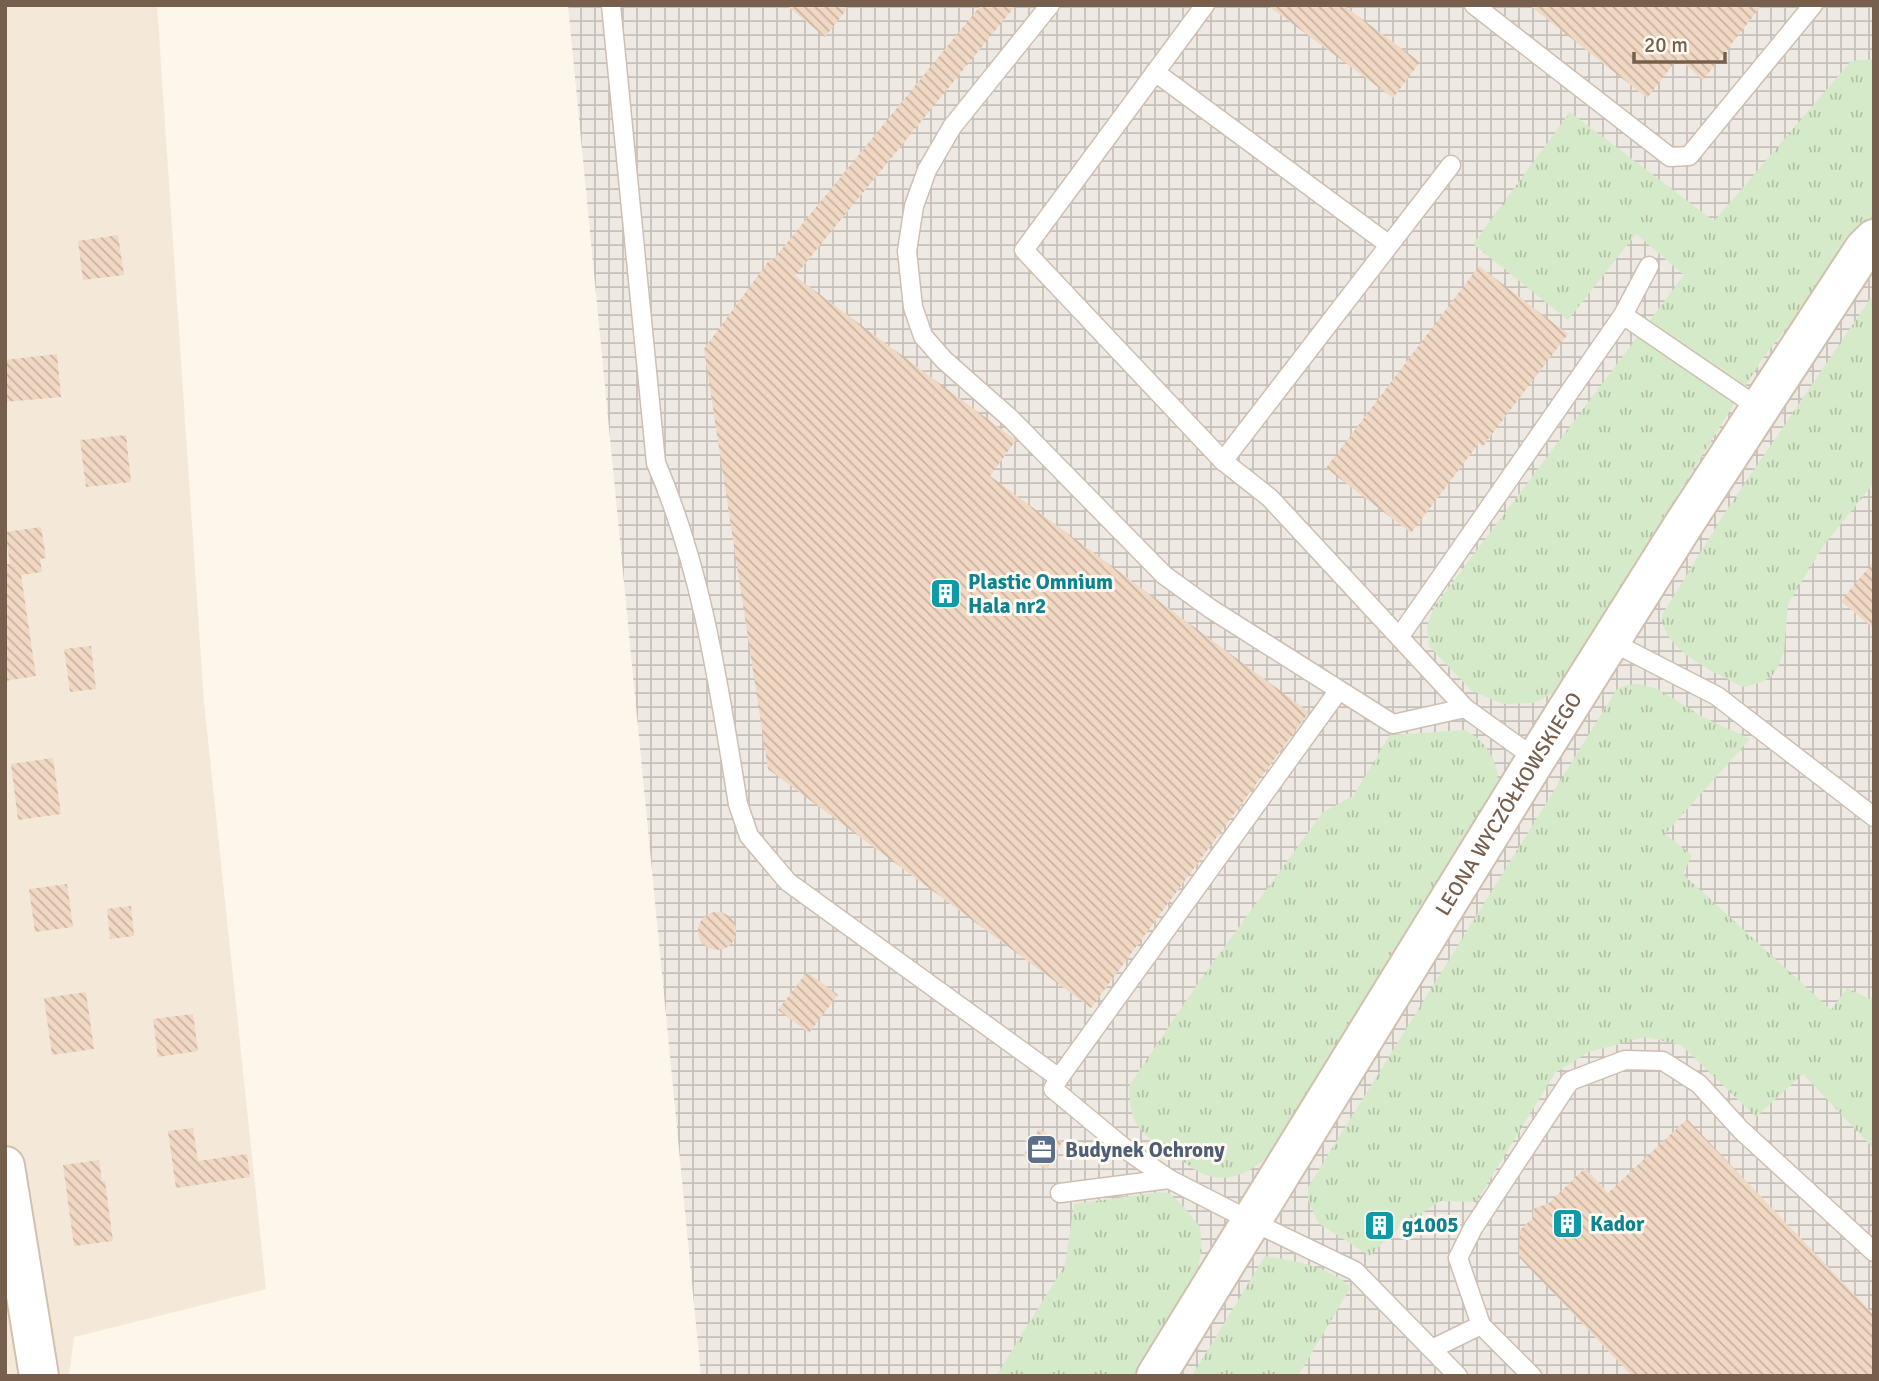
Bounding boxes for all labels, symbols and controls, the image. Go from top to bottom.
scale bar [1634,21,1725,65]
text: 20 m [1644,32,1688,58]
place label: Plastic Omnium Hala nr2 [968,569,1113,619]
building icon: Plastic Omnium Hala nr2 [928,577,962,611]
street label: LEONA WYCZÓŁKOWSKIEGO [1430,687,1588,920]
office icon: Budynek Ochrony [1025,1133,1059,1167]
place label: Budynek Ochrony [1065,1137,1225,1163]
building icon: Kador [1550,1207,1584,1241]
building icon: g1005 [1362,1208,1396,1242]
place label: Kador [1590,1211,1645,1237]
place label: g1005 [1402,1212,1459,1238]

